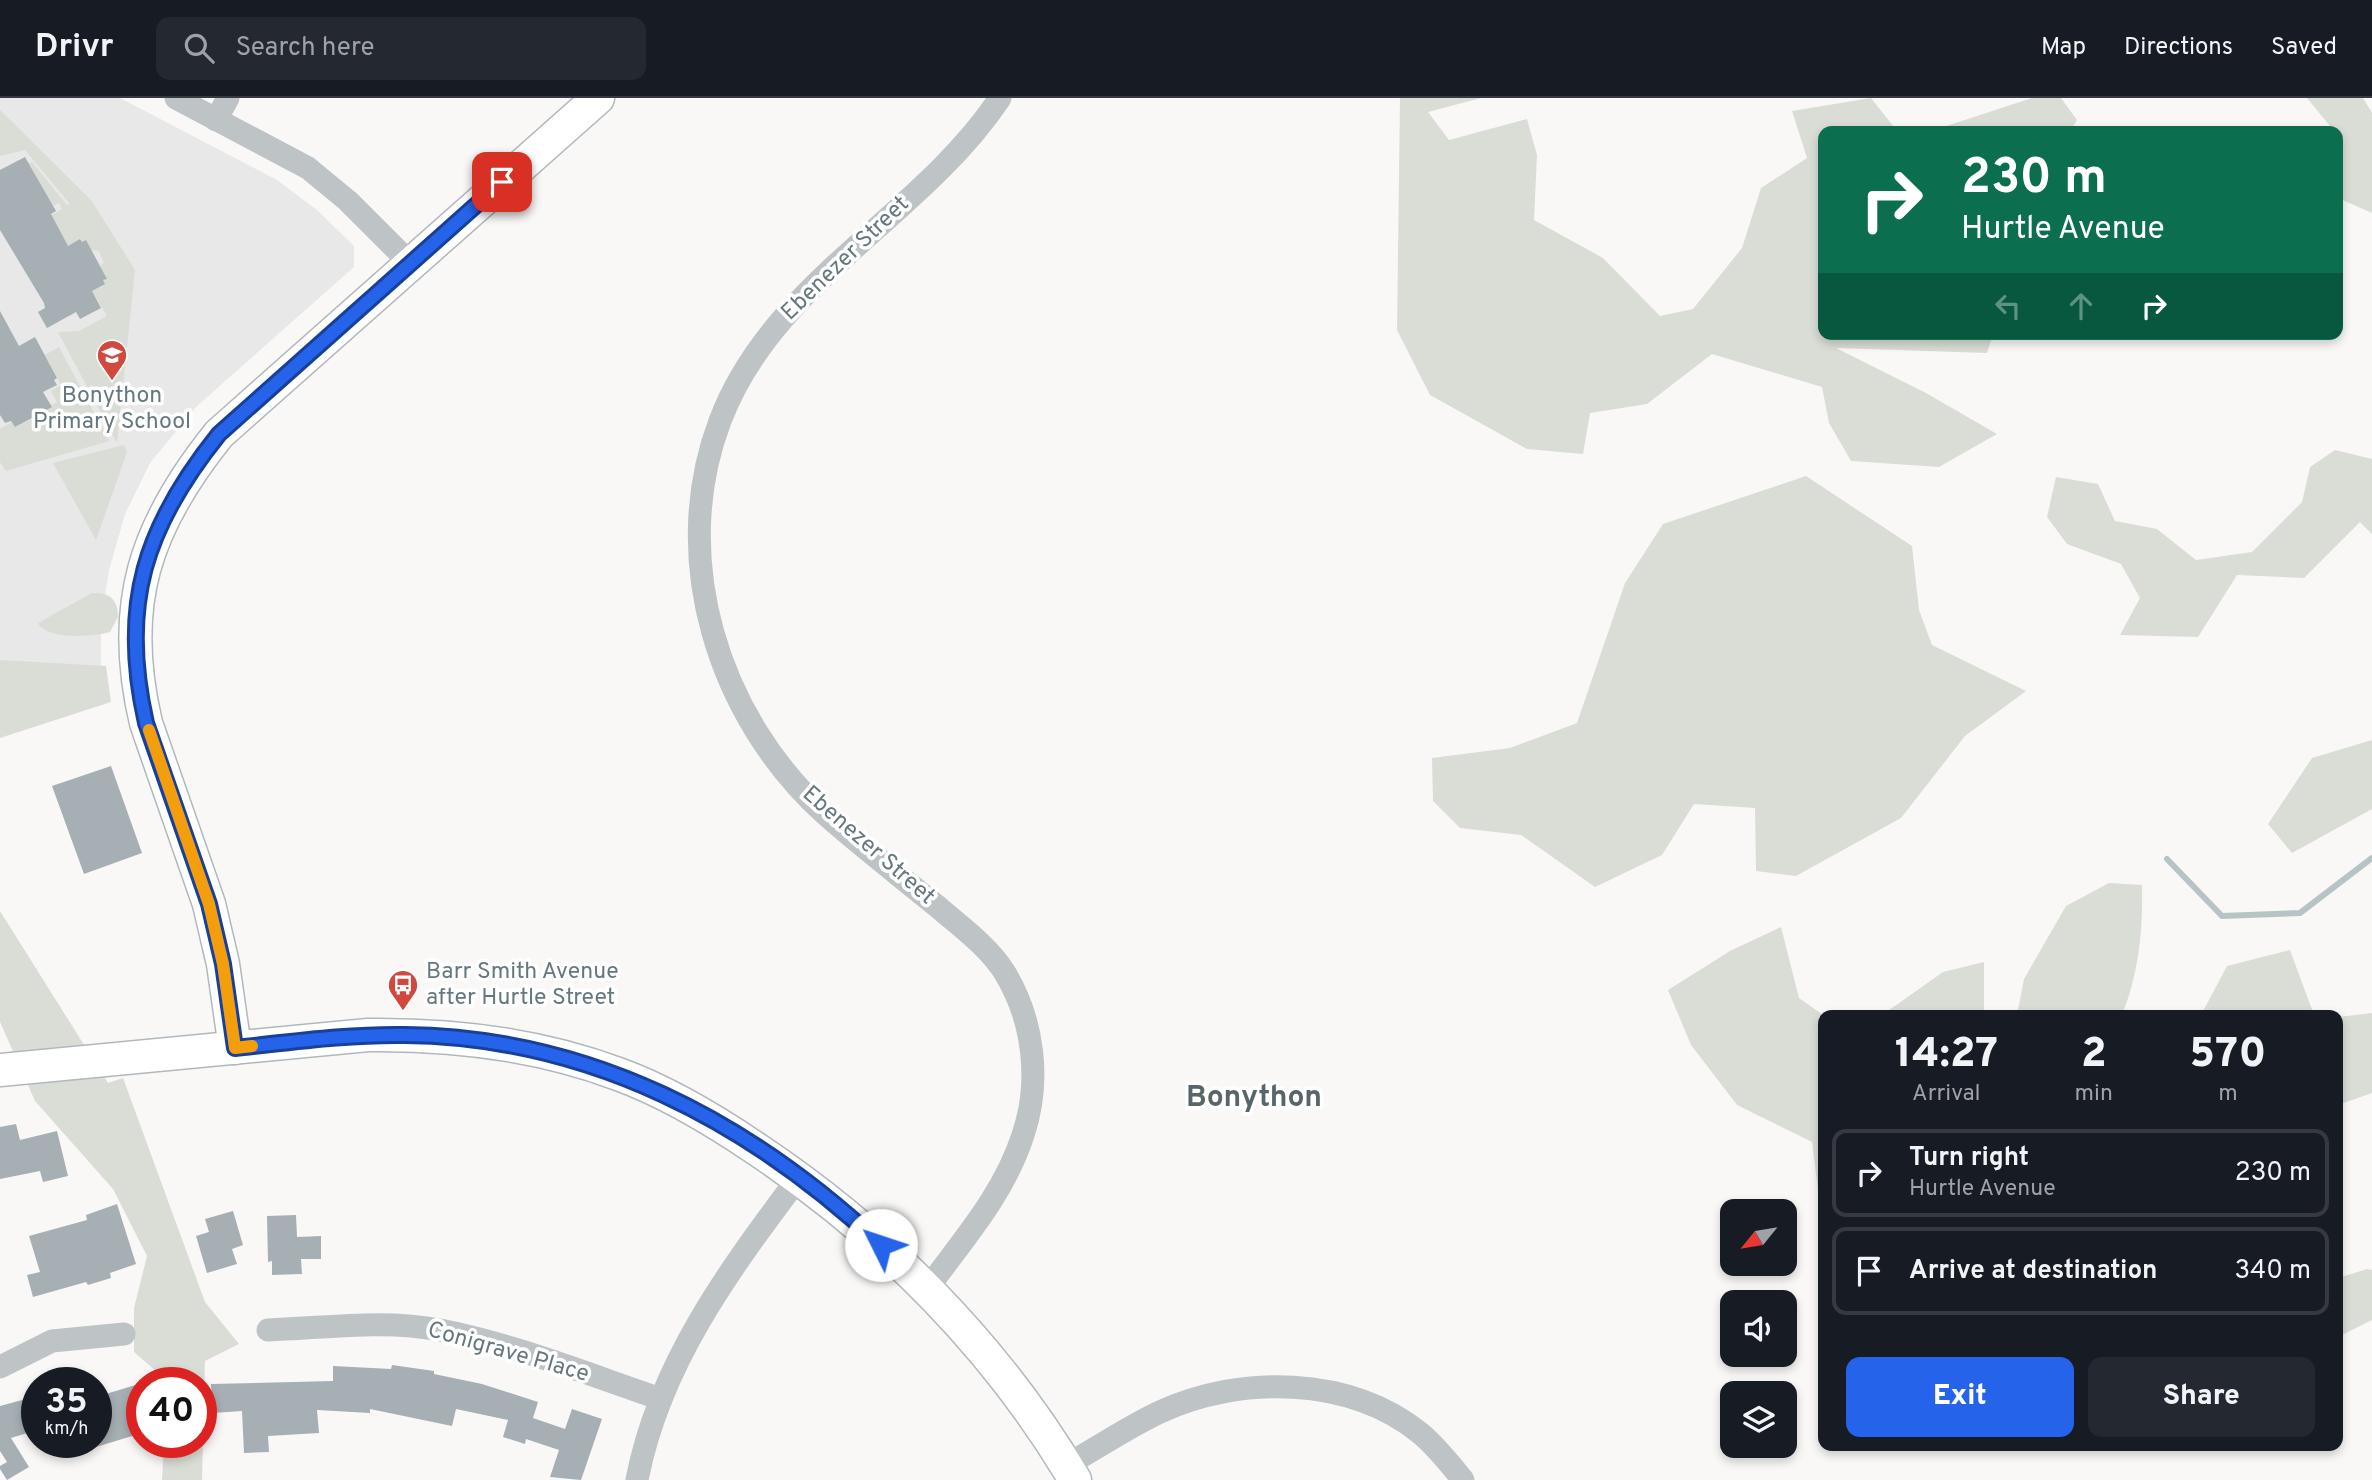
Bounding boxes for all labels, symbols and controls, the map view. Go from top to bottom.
search box [156,17,646,80]
text: Drivr [35,27,114,69]
icon: search [180,29,218,67]
text: Search here [236,32,375,65]
text: Map [2041,33,2086,63]
text: Directions [2124,33,2233,63]
text: Saved [2271,33,2337,63]
text: 230 m [1961,149,2107,211]
pin [472,152,532,212]
icon: right [1846,154,1937,245]
icon: arrive [483,163,521,201]
street label: Ebenezer Street [776,191,916,327]
text: Hurtle Avenue [1961,210,2165,250]
icon: left [1989,287,2027,325]
icon: ahead [2062,287,2100,325]
icon: right [2135,287,2173,325]
school or university icon: Bonython Primary School [95,338,129,382]
place label: Bonython Primary School [33,382,191,437]
street label: Ebenezer Street [796,780,940,912]
place label: Barr Smith Avenue after Hurtle Street [426,958,619,1013]
bus stop icon: Barr Smith Avenue after Hurtle Street [386,968,420,1012]
text: 14:27 [1895,1029,1998,1082]
text: 2 [2081,1029,2107,1082]
text: 570 [2190,1029,2266,1082]
district label: Bonython [1186,1080,1322,1117]
text: Arrival [1912,1080,1981,1109]
text: min [2075,1080,2113,1109]
text: m [2218,1080,2238,1109]
text: Turn right [1909,1142,2029,1175]
icon: right [1850,1154,1888,1192]
text: 230 m [2235,1157,2311,1190]
text: Hurtle Avenue [1909,1175,2056,1204]
north arrow [1720,1199,1797,1276]
map controls [1720,1199,1797,1458]
position arrow [844,1208,918,1282]
icon: arrive [1850,1252,1888,1290]
text: Arrive at destination [1909,1255,2157,1288]
text: 340 m [2234,1255,2311,1288]
button: sound [1720,1290,1797,1367]
street label: Conigrave Place [424,1316,592,1390]
button: Exit [1846,1357,2074,1437]
button: Share [2088,1357,2315,1437]
speed limit sign: 40 [126,1367,217,1458]
text: 35 [45,1381,88,1425]
button: layers [1720,1381,1797,1458]
text: km/h [45,1418,88,1441]

